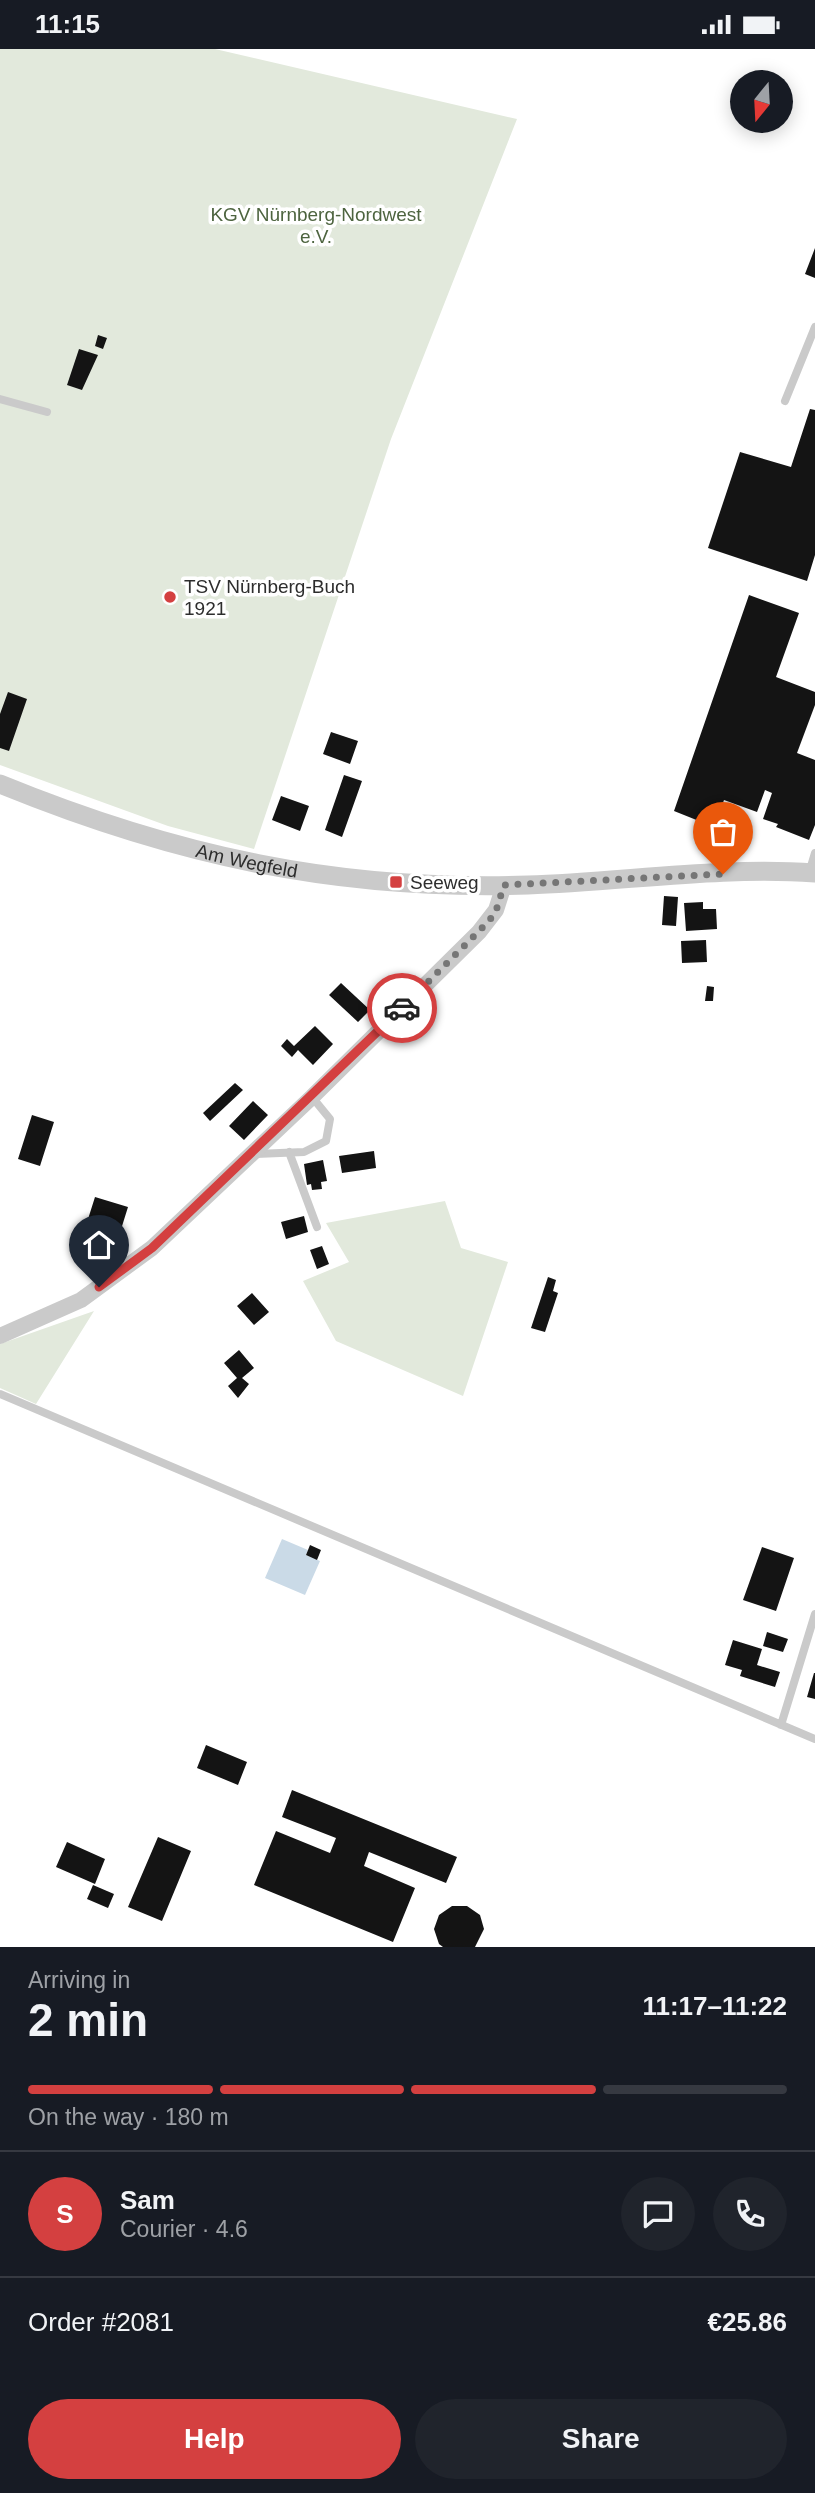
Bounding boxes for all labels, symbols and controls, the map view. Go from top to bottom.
text: 11:15 [35,9,100,39]
north arrow [730,70,793,133]
map controls [730,70,793,133]
park label: KGV Nürnberg-Nordwest e.V. [210,204,422,247]
place label: TSV Nürnberg-Buch 1921 [184,576,355,619]
marker: TSV Nürnberg-Buch 1921 [162,589,178,605]
pin [693,802,753,874]
icon: bag [704,813,742,851]
street label: Am Wegfeld [194,840,299,882]
place label: Seeweg [410,872,479,893]
marker: Seeweg [388,874,404,890]
courier [367,973,437,1043]
icon: car [383,989,421,1027]
pin [69,1215,129,1287]
icon: home [80,1226,118,1264]
text: Arriving in [28,1967,130,1993]
text: 11:17–11:22 [642,1991,787,2021]
text: 2 min [28,1994,148,2046]
text: On the way · 180 m [28,2104,229,2130]
button: chat [621,2177,695,2251]
button: phone [713,2177,787,2251]
text: Sam [120,2185,175,2215]
text: S [56,2199,74,2229]
text: Courier · 4.6 [120,2216,248,2242]
text: Order #2081 [28,2307,174,2337]
text: €25.86 [707,2307,787,2337]
button: Help [28,2399,401,2479]
button: Share [415,2399,787,2479]

